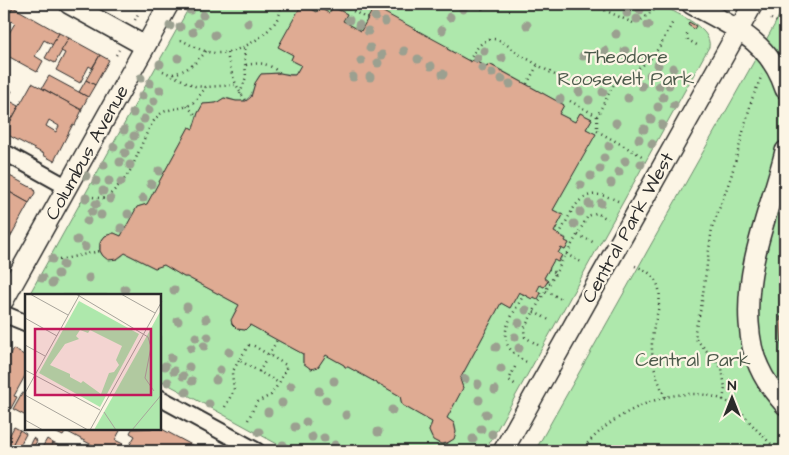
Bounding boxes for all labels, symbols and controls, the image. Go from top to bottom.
park label: Theodore Roosevelt Park [557,44,695,93]
street label: Columbus Avenue [39,80,136,225]
street label: Central Park West [576,147,681,308]
inset map [25,294,161,430]
park label: Central Park [635,347,751,374]
north arrow [706,372,756,422]
text: N [728,376,737,396]

